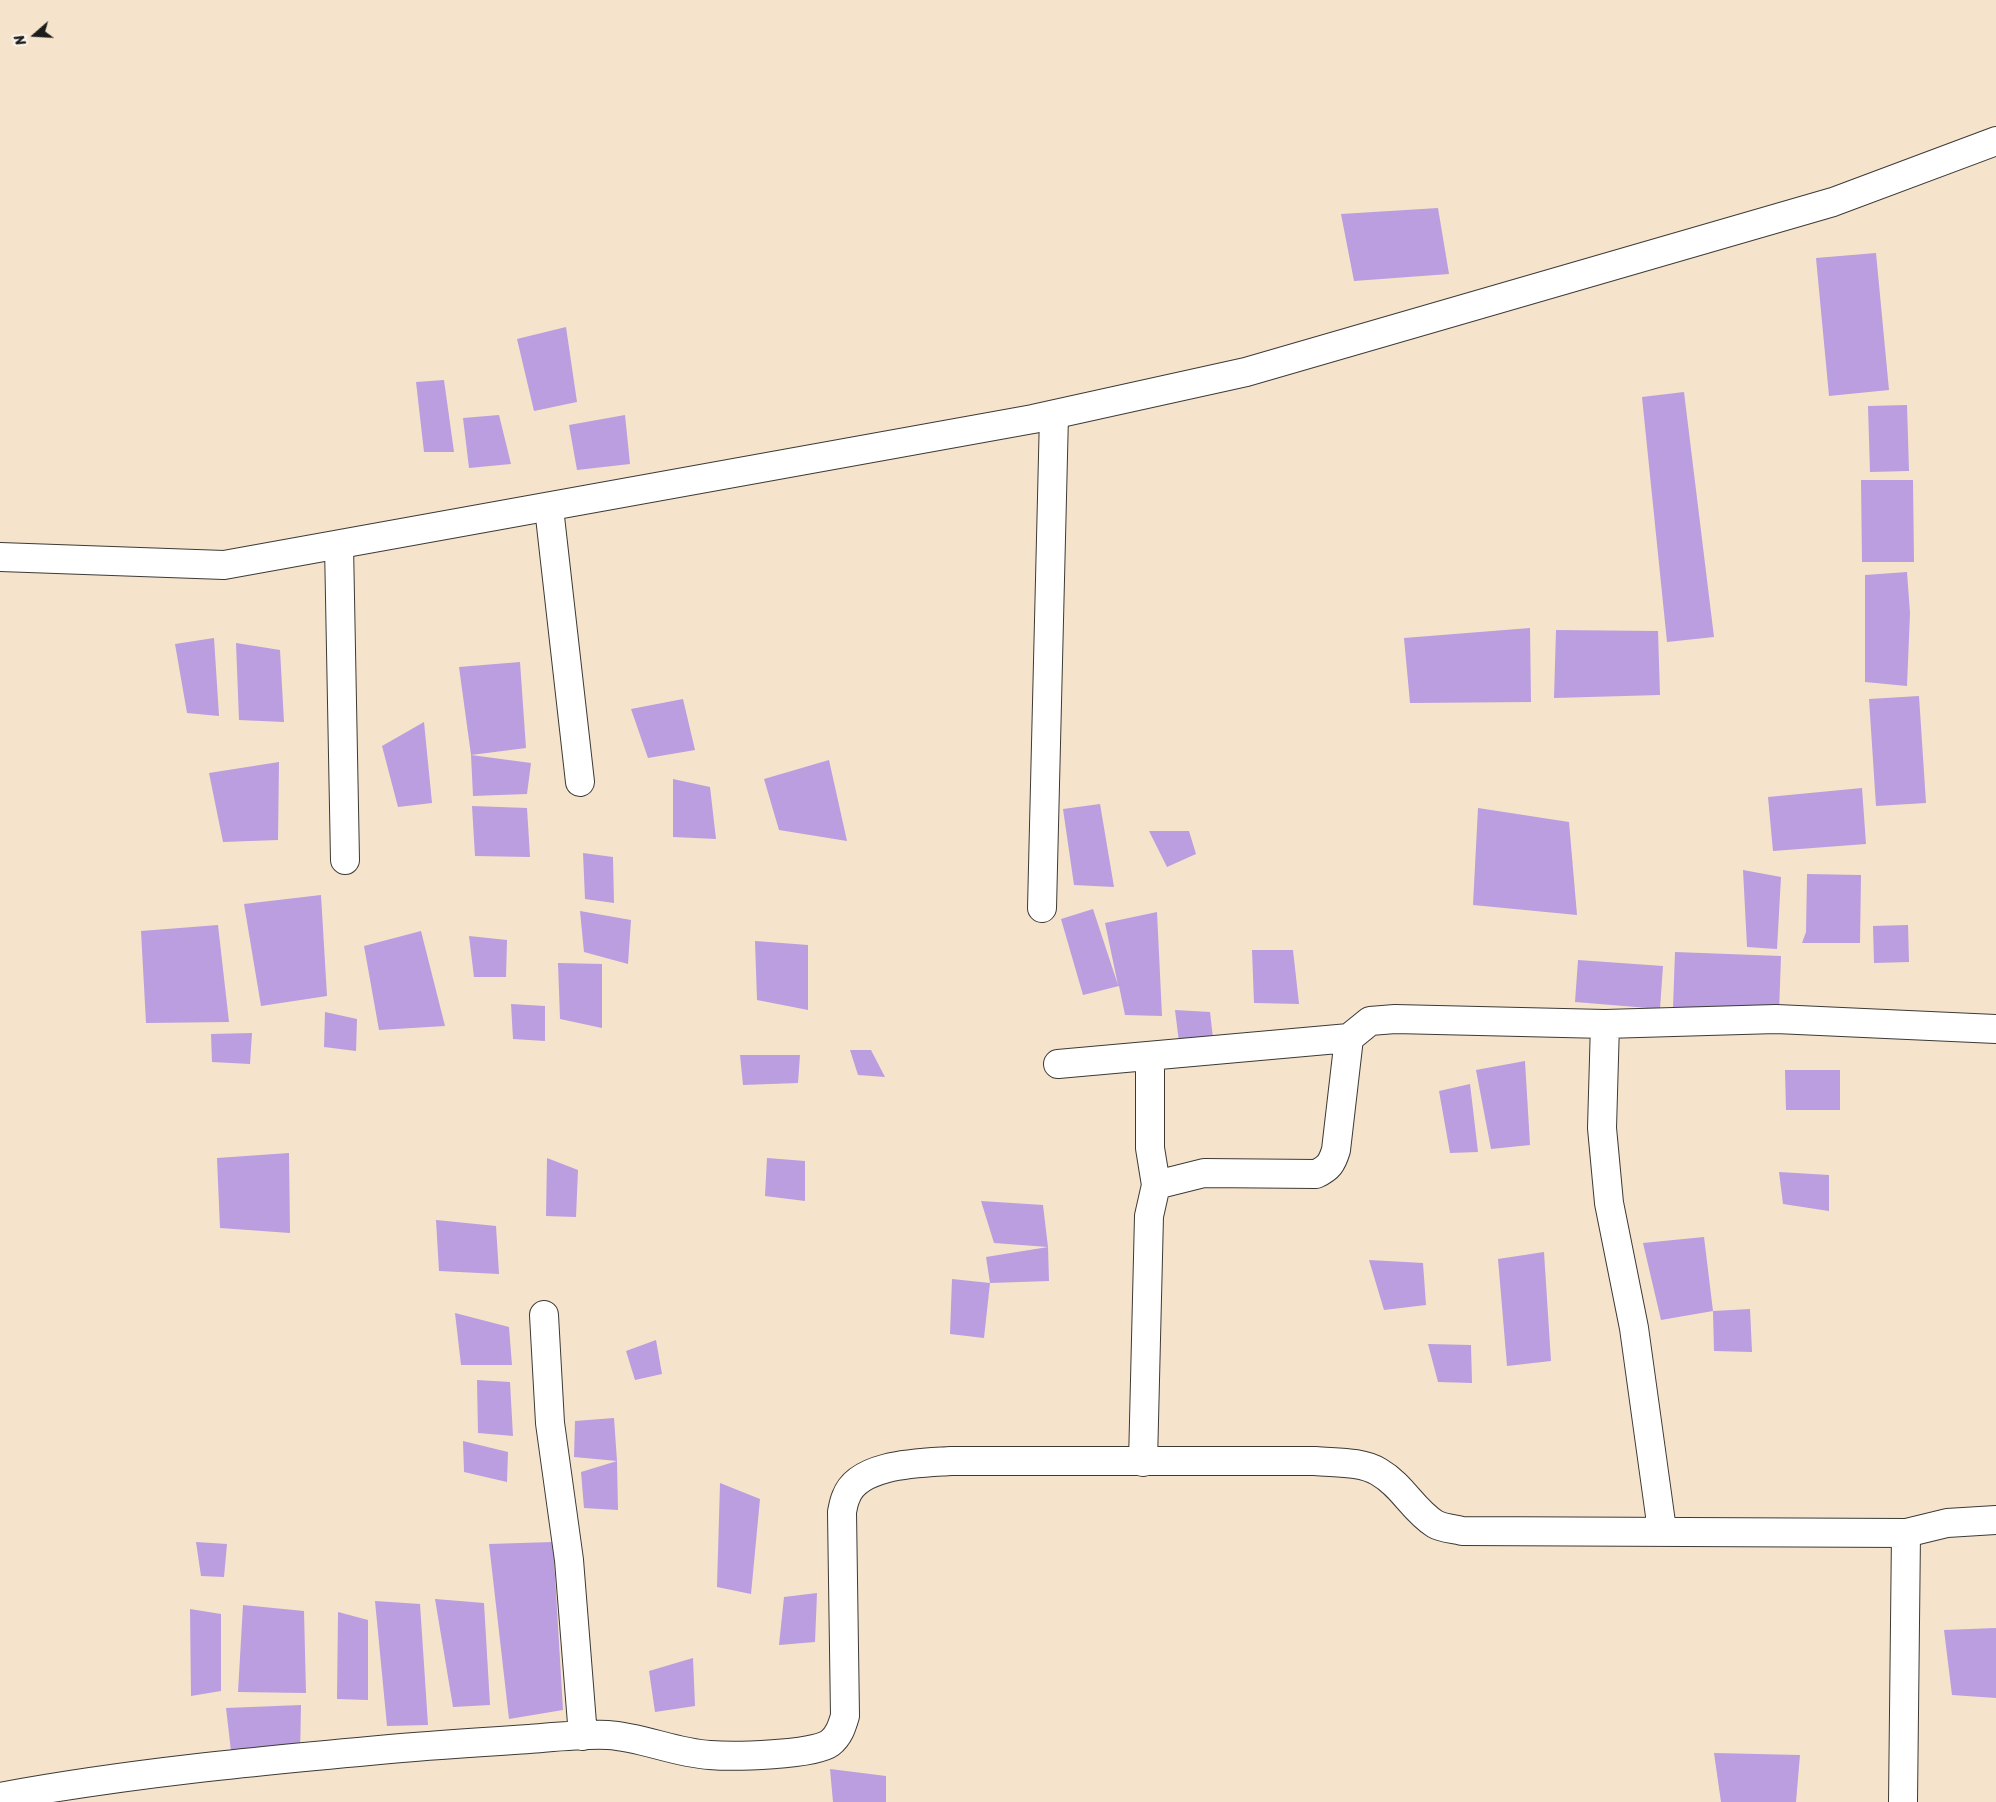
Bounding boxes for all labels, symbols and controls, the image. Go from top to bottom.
north arrow [10,10,60,60]
text: N [7,31,34,49]

